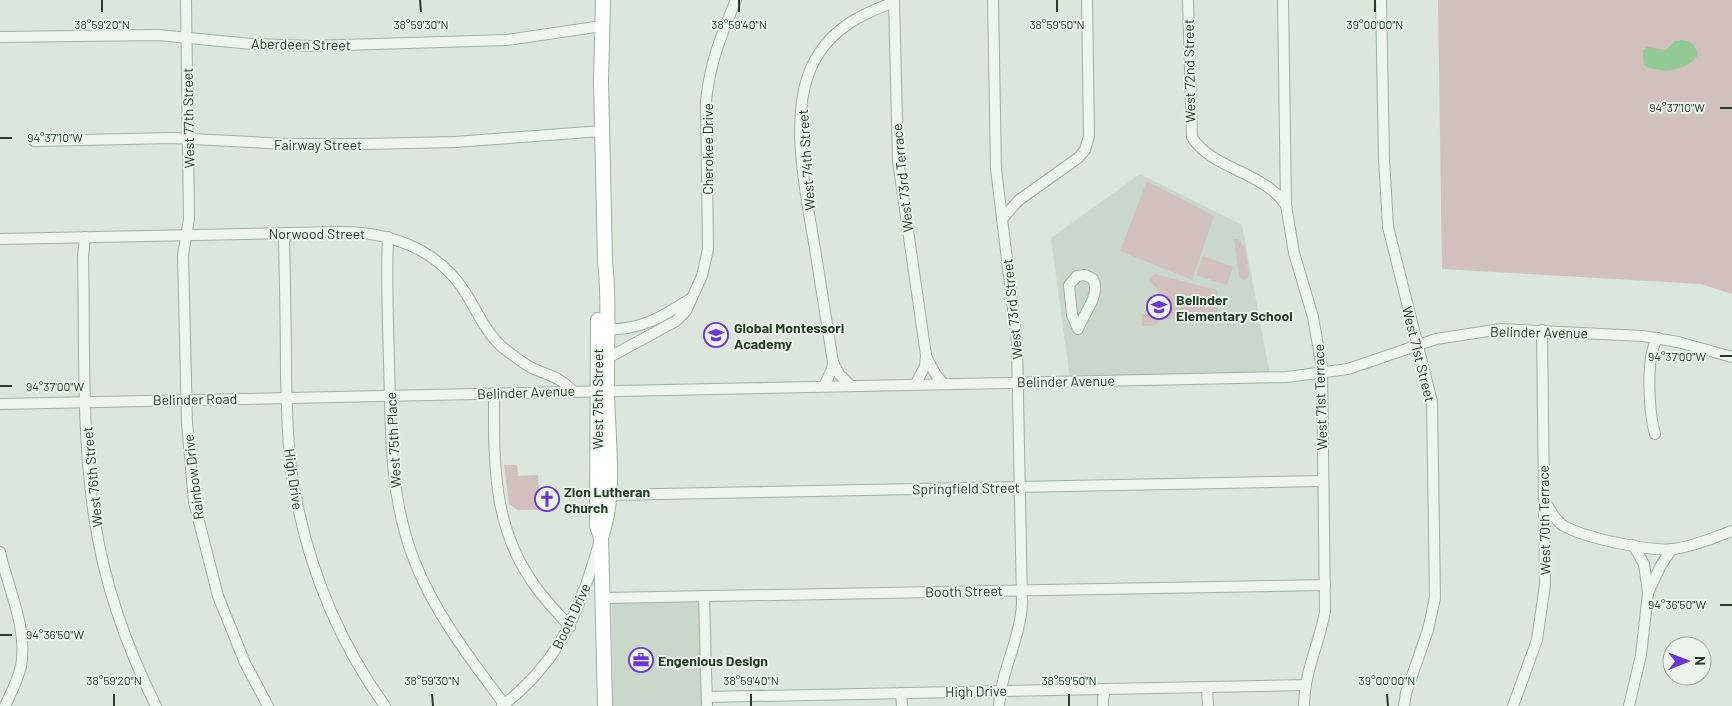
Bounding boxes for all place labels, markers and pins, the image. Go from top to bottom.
place label: Belinder Elementary School [1176,291,1293,324]
school or university icon: Belinder Elementary School [1146,294,1172,320]
place label: Global Montessori Academy [734,319,844,352]
school or university icon: Global Montessori Academy [703,322,729,348]
place label: Zion Lutheran Church [564,483,650,516]
church icon: Zion Lutheran Church [534,486,560,512]
office icon: Engenious Design [628,647,654,673]
place label: Engenious Design [658,652,768,669]

